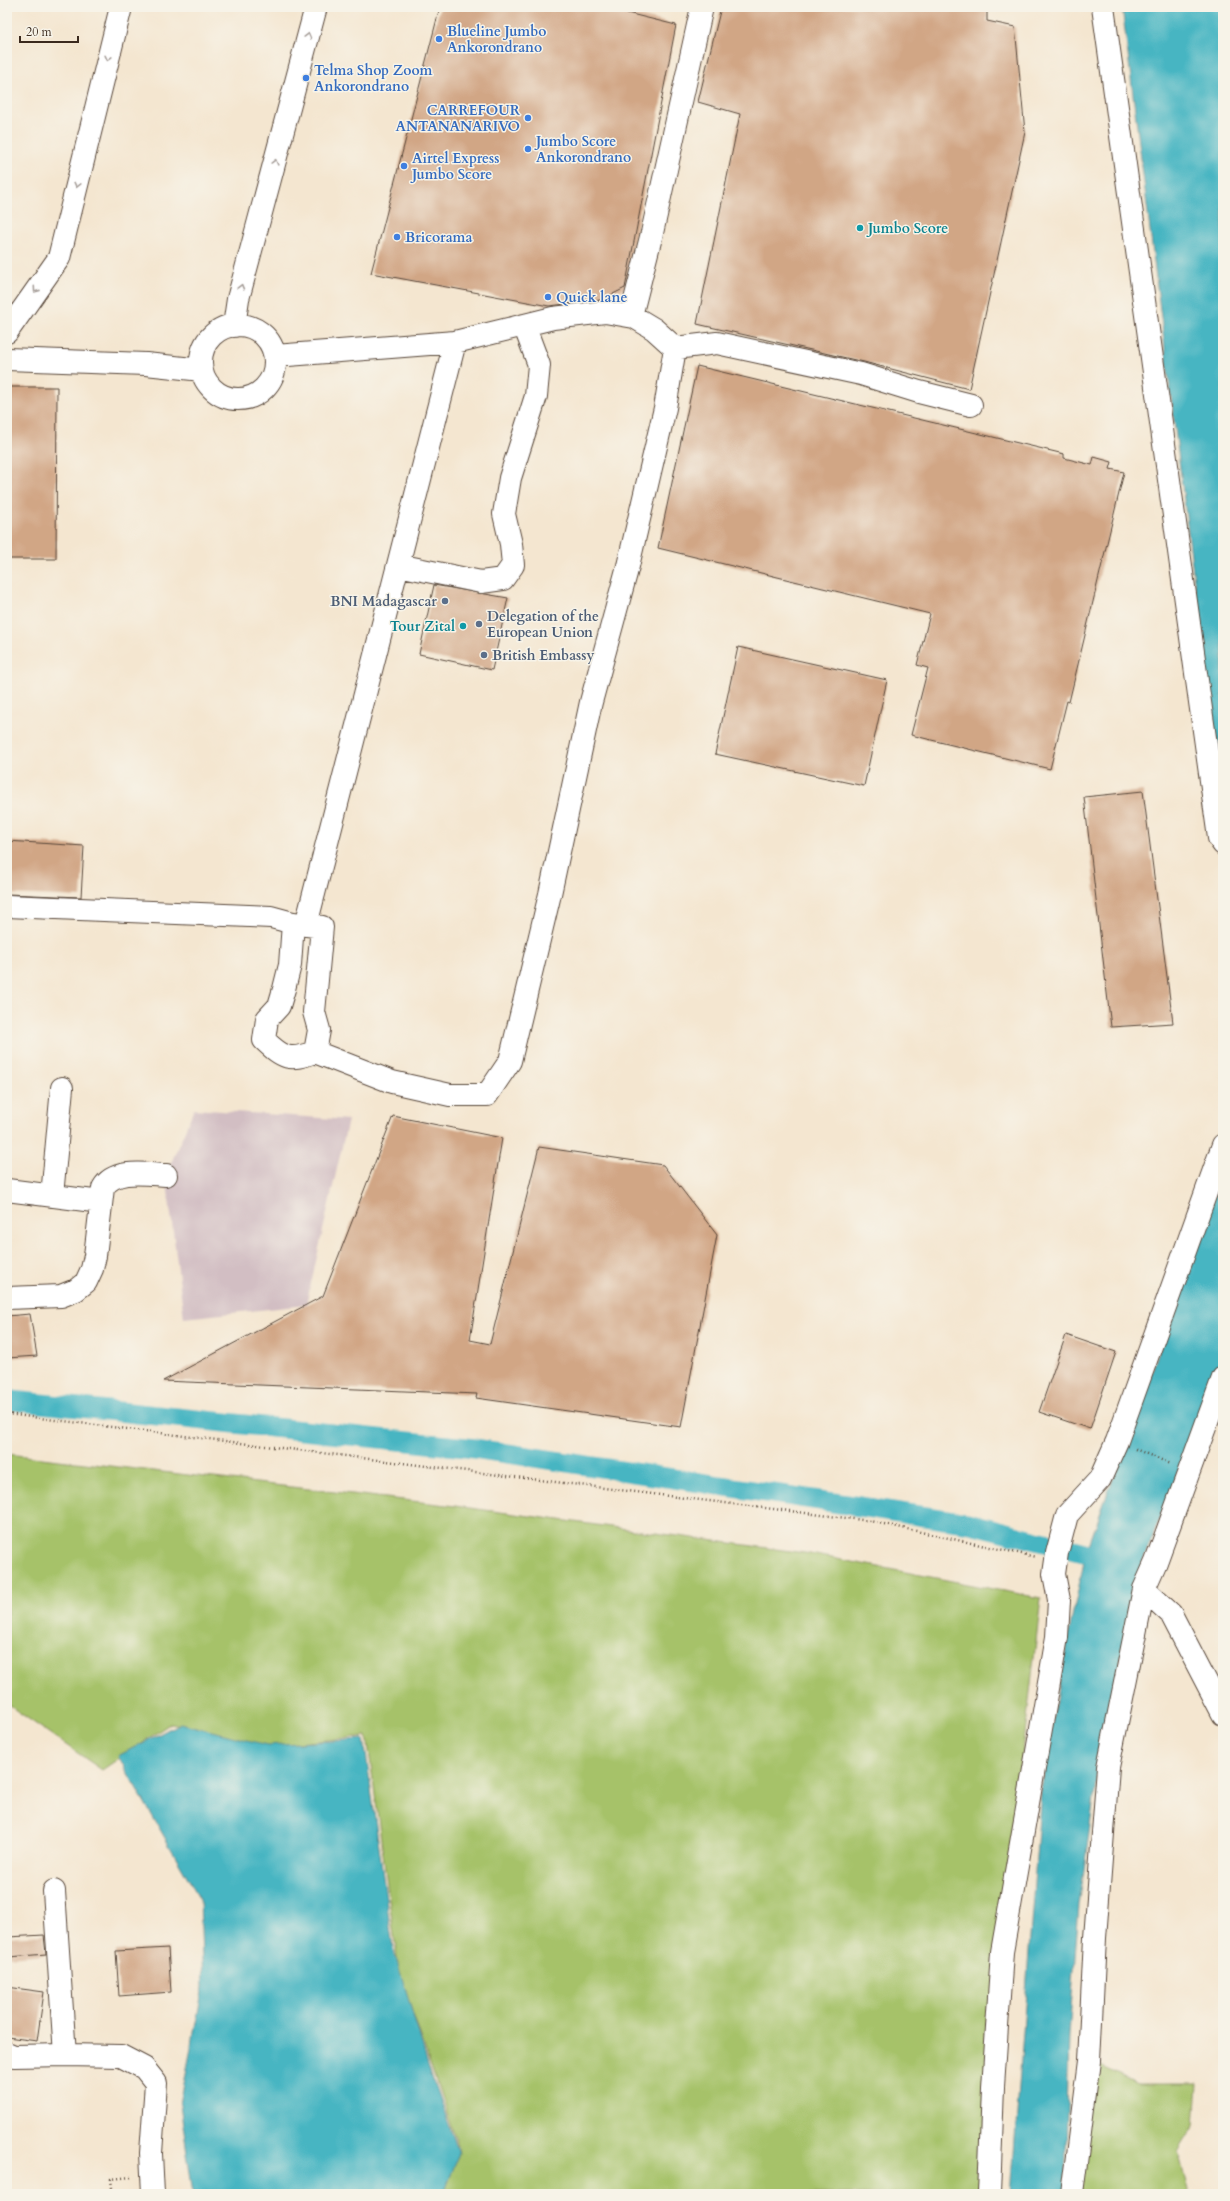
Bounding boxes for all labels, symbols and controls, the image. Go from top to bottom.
scale bar [20,18,78,44]
place label: Blueline Jumbo Ankorondrano [447,22,546,57]
text: 20 m [26,24,53,40]
one-way arrow [303,33,312,40]
marker: Blueline Jumbo Ankorondrano [434,34,444,44]
one-way arrow [104,55,113,62]
place label: Telma Shop Zoom Ankorondrano [314,61,433,96]
marker: Telma Shop Zoom Ankorondrano [301,73,311,83]
place label: CARREFOUR ANTANANARIVO [396,101,521,136]
marker: CARREFOUR ANTANANARIVO [523,113,533,123]
place label: Jumbo Score Ankorondrano [534,132,631,167]
marker: Jumbo Score Ankorondrano [523,144,533,154]
place label: Airtel Express Jumbo Score [410,149,499,184]
one-way arrow [270,158,278,165]
marker: Airtel Express Jumbo Score [399,161,409,171]
one-way arrow [73,181,81,188]
place label: Jumbo Score [866,219,948,238]
marker: Jumbo Score [855,223,865,233]
place label: Bricorama [405,228,472,247]
marker: Bricorama [392,232,402,242]
one-way arrow [237,284,245,291]
one-way arrow [33,286,41,293]
place label: Quick lane [556,288,627,307]
marker: Quick lane [543,292,553,302]
place label: BNI Madagascar [330,592,437,611]
marker: BNI Madagascar [440,596,450,606]
place label: Delegation of the European Union [487,607,599,642]
place label: Tour Zital [390,617,455,636]
marker: Delegation of the European Union [474,619,484,629]
marker: Tour Zital [458,621,468,631]
place label: British Embassy [492,646,594,665]
marker: British Embassy [479,650,489,660]

